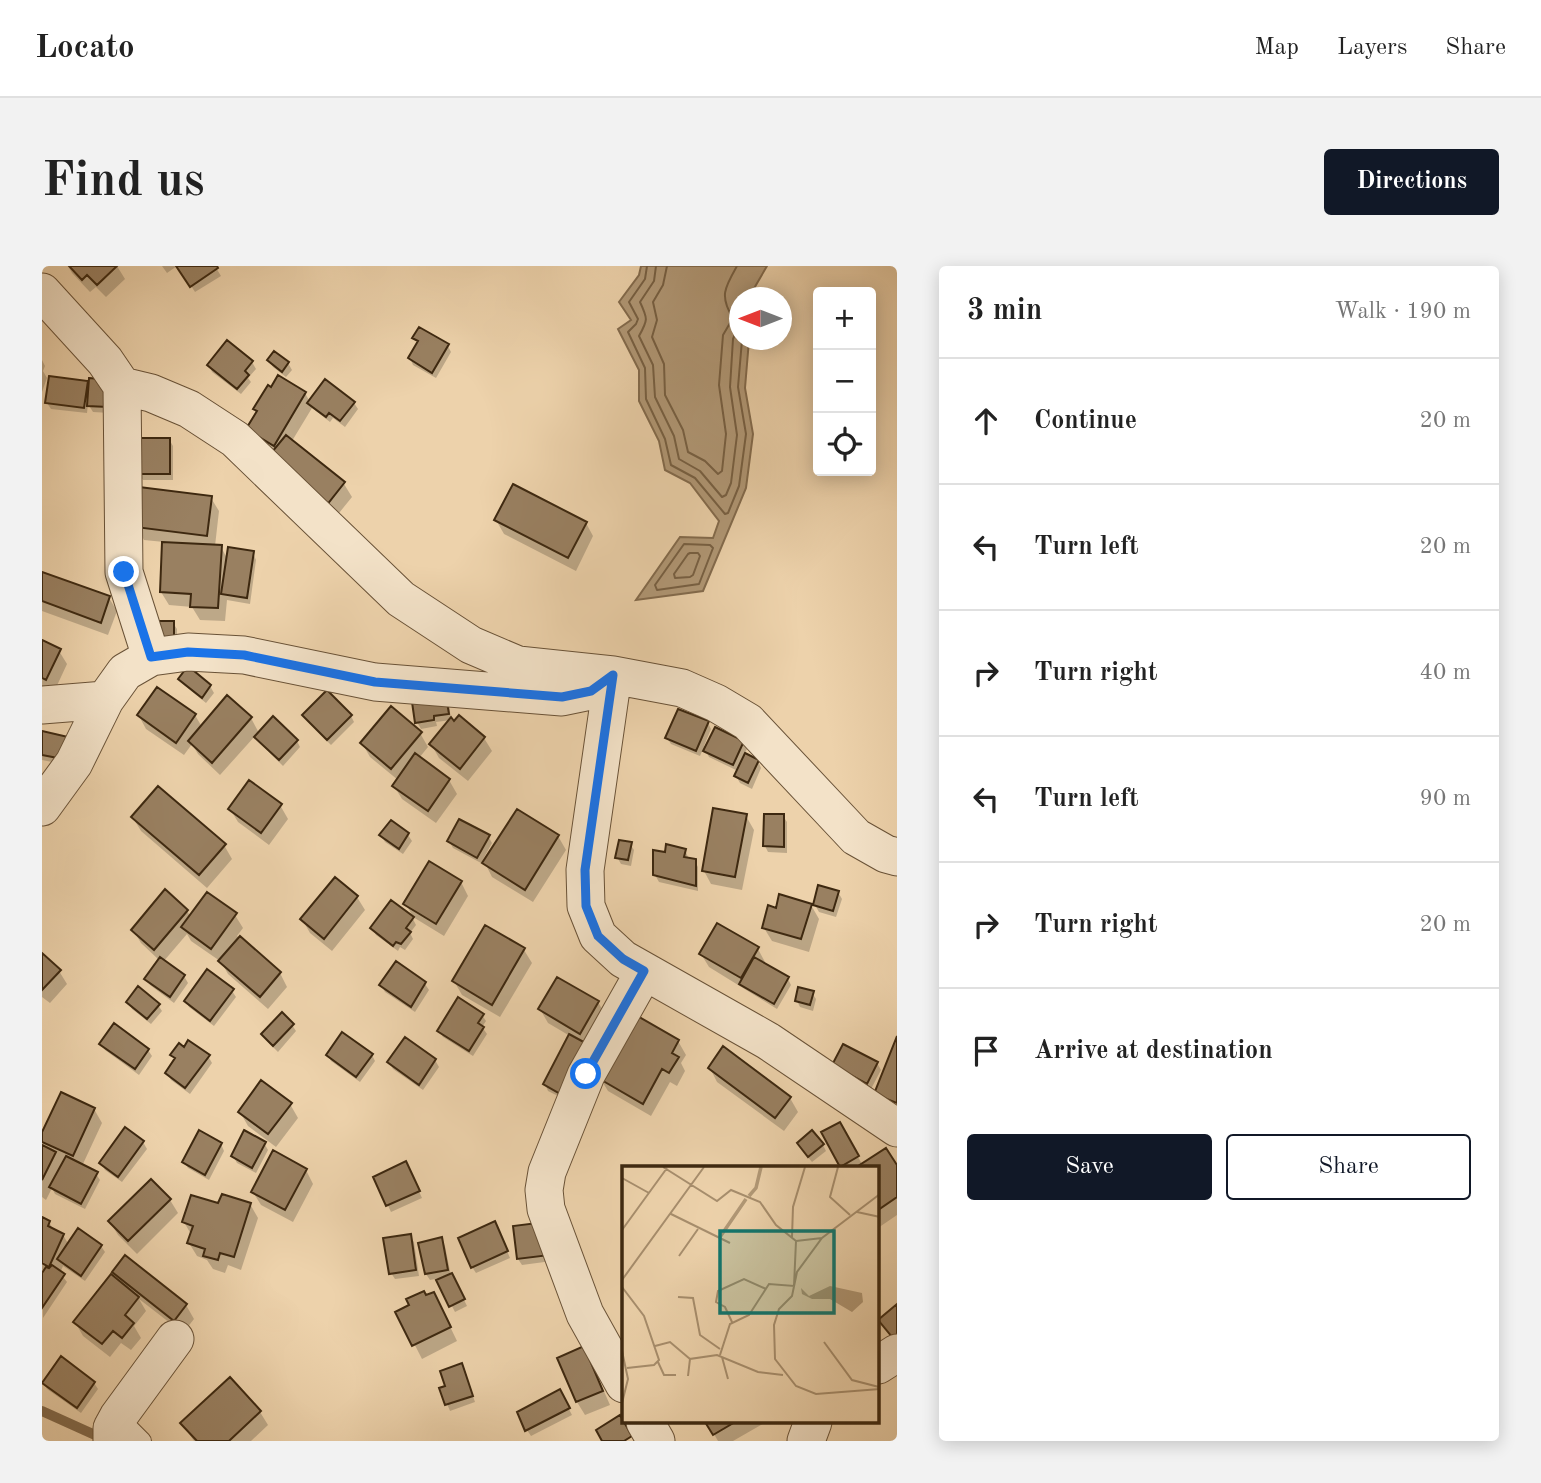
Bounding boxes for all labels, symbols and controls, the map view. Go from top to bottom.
text: Locato [35,32,135,65]
text: Map [1255,36,1299,60]
text: Layers [1337,36,1407,60]
text: Share [1445,36,1506,60]
button: Directions [1324,149,1499,215]
text: Find us [42,158,205,207]
north arrow [729,287,792,350]
map controls [813,287,876,476]
button: + [813,287,876,350]
text: 3 min [967,296,1042,326]
text: Walk · 190 m [1335,300,1471,323]
button: − [813,350,876,413]
icon: ahead [967,402,1005,440]
text: Continue [1034,408,1137,434]
text: 20 m [1420,409,1471,432]
button: locate [813,413,876,476]
icon: left [967,528,1005,566]
text: Turn left [1034,534,1139,560]
text: 20 m [1420,535,1471,558]
route end [108,556,139,587]
icon: right [967,654,1005,692]
text: Turn right [1034,660,1157,686]
text: 40 m [1420,661,1471,684]
icon: left [967,780,1005,818]
text: Turn left [1034,786,1139,812]
text: 90 m [1420,787,1471,810]
icon: right [967,906,1005,944]
text: Turn right [1034,912,1157,938]
text: 20 m [1420,913,1471,936]
icon: arrive [967,1032,1005,1070]
text: Arrive at destination [1034,1038,1273,1064]
route start [570,1058,601,1089]
button: Save [967,1134,1212,1200]
button: Share [1226,1134,1471,1200]
inset map [622,1166,880,1424]

